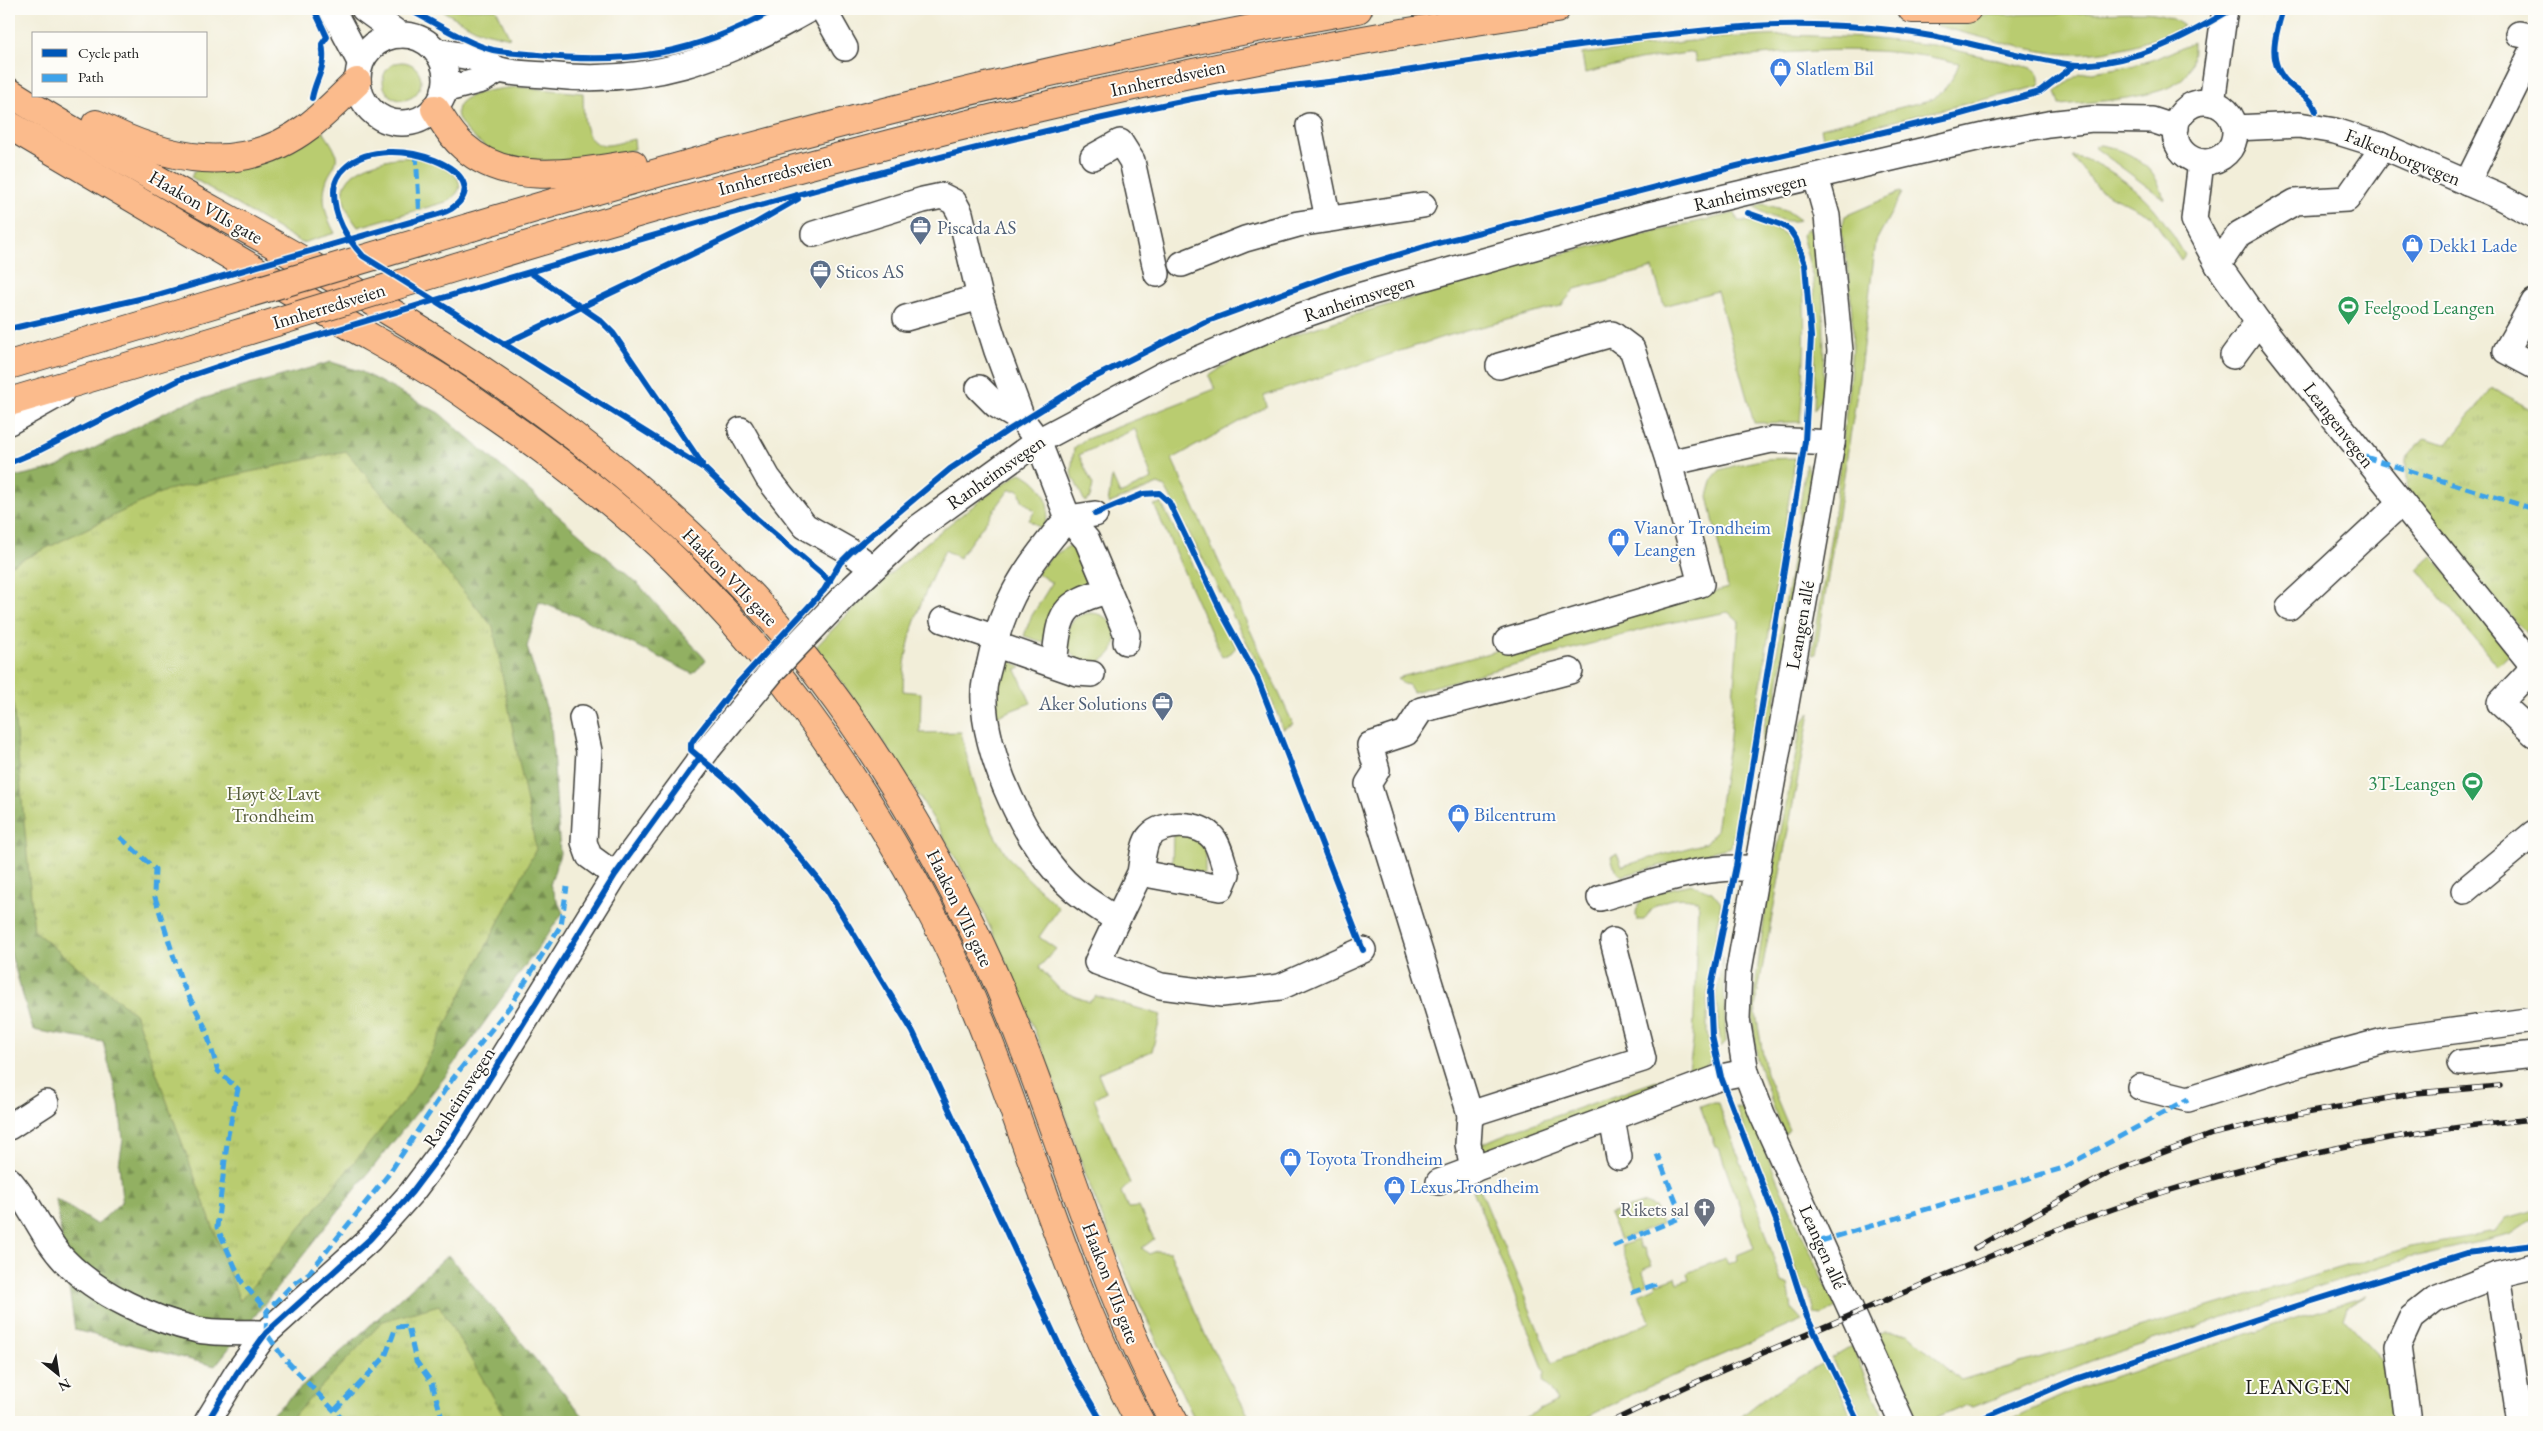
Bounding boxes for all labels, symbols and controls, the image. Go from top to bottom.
legend [32,32,208,98]
text: Cycle path [78,43,140,62]
street label: Innherredsveien [1108,54,1228,102]
shop icon: Slatlem Bil [1768,56,1792,87]
place label: Slatlem Bil [1796,56,1874,81]
text: Path [78,67,104,86]
street label: Falkenborgvegen [2342,122,2464,192]
street label: Innherredsveien [715,147,835,201]
street label: Haakon VIIs gate [145,164,267,250]
street label: Ranheimsvegen [1691,167,1809,217]
office icon: Piscada AS [909,215,933,246]
place label: Piscada AS [937,215,1016,240]
shop icon: Dekk1 Lade [2401,233,2425,264]
place label: Dekk1 Lade [2429,233,2517,258]
office icon: Sticos AS [808,259,832,290]
place label: Sticos AS [836,259,904,284]
street label: Ranheimsvegen [1300,268,1418,328]
street label: Innherredsveien [270,277,388,335]
sports icon: Feelgood Leangen [2336,295,2360,326]
place label: Feelgood Leangen [2364,295,2495,320]
street label: Leangenvegen [2298,377,2380,473]
street label: Ranheimsvegen [942,429,1050,515]
place label: Vianor Trondheim Leangen [1634,515,1771,562]
street label: Haakon VIIs gate [677,522,783,632]
shop icon: Vianor Trondheim Leangen [1606,526,1630,557]
street label: Leangen allé [1780,579,1820,671]
place label: Aker Solutions [1038,691,1147,716]
office icon: Aker Solutions [1151,691,1175,722]
place label: 3T-Leangen [2368,771,2456,796]
sports icon: 3T-Leangen [2460,771,2484,802]
park label: Høyt & Lavt Trondheim [227,781,320,828]
shop icon: Bilcentrum [1446,802,1470,833]
place label: Bilcentrum [1474,802,1556,827]
street label: Haakon VIIs gate [921,845,999,971]
street label: Ranheimsvegen [417,1042,501,1152]
shop icon: Toyota Trondheim [1278,1146,1302,1177]
place label: Toyota Trondheim [1306,1146,1443,1171]
shop icon: Lexus Trondheim [1382,1174,1406,1205]
place label: Lexus Trondheim [1410,1174,1539,1199]
place label: Rikets sal [1620,1197,1689,1222]
church icon: Rikets sal [1693,1197,1717,1228]
street label: Leangen allé [1793,1201,1853,1293]
street label: Haakon VIIs gate [1076,1219,1146,1347]
north arrow [32,1348,82,1398]
district label: LEANGEN [2245,1373,2351,1400]
text: N [55,1375,74,1396]

